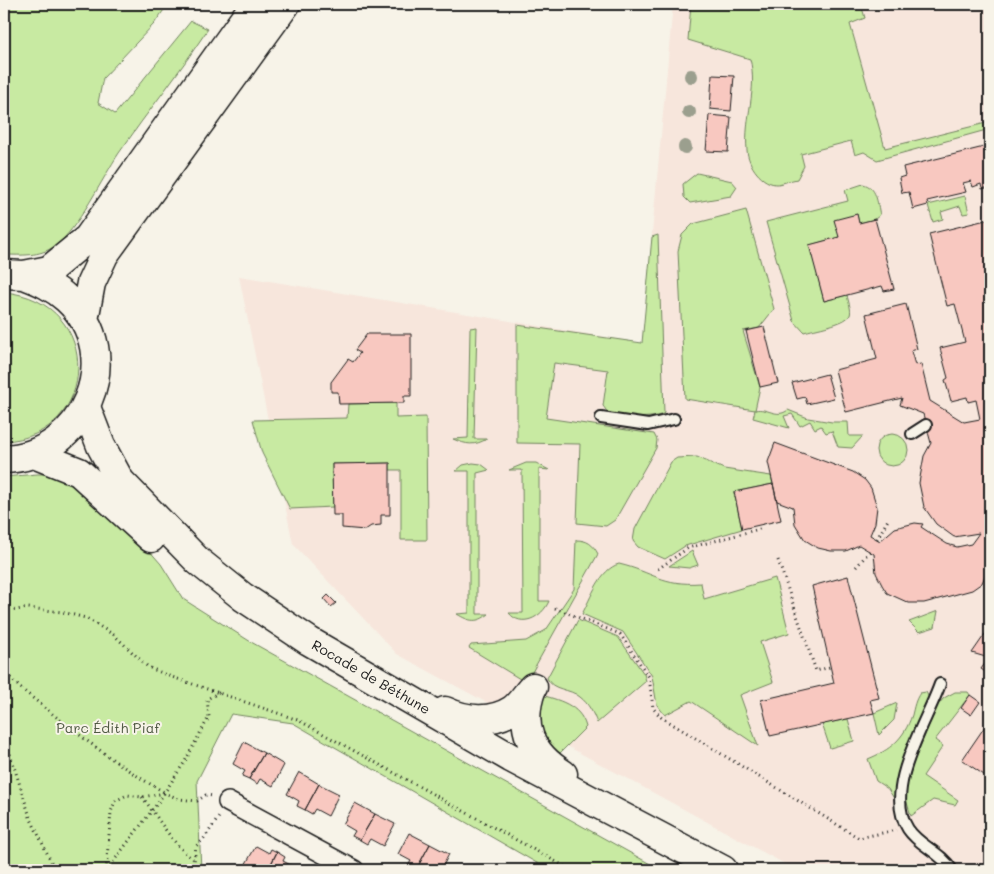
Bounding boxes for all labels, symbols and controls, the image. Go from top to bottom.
street label: Rocade de Béthune [309,635,434,718]
park label: Parc Édith Piaf [56,718,160,737]

